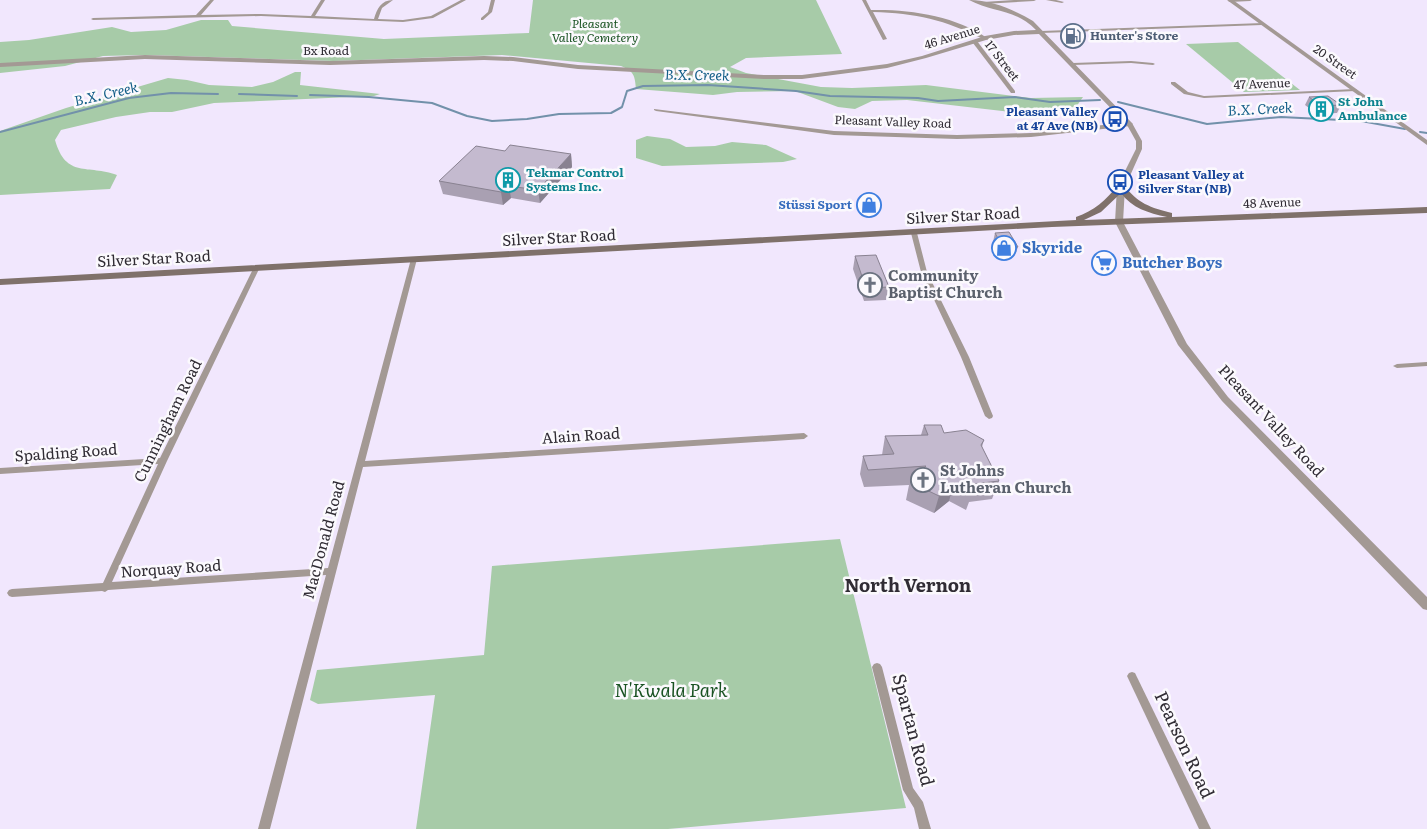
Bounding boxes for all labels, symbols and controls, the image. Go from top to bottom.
park label: Pleasant Valley Cemetery [552,14,638,46]
street label: 46 Avenue [922,19,982,53]
fuel station icon: Hunter's Store [1060,23,1086,49]
place label: Hunter's Store [1090,26,1178,44]
street label: 17 Street [981,36,1025,85]
street label: 20 Street [1310,40,1361,83]
street label: Bx Road [303,41,350,59]
water label: B.X. Creek [664,63,730,85]
street label: 47 Avenue [1233,73,1291,93]
water label: B.X. Creek [72,76,140,110]
place label: St John Ambulance [1338,92,1407,124]
water label: B.X. Creek [1227,96,1293,120]
building icon: St John Ambulance [1308,96,1334,122]
place label: Pleasant Valley at 47 Ave (NB) [1006,102,1099,134]
bus stop icon: Pleasant Valley at 47 Ave (NB) [1102,106,1128,132]
street label: Pleasant Valley Road [834,110,953,132]
place label: Tekmar Control Systems Inc. [526,163,624,195]
place label: Pleasant Valley at Silver Star (NB) [1138,165,1245,197]
building icon: Tekmar Control Systems Inc. [495,167,521,193]
bus stop icon: Pleasant Valley at Silver Star (NB) [1107,169,1133,195]
shop icon: Stüssi Sport [856,192,882,218]
street label: 48 Avenue [1243,192,1301,212]
place label: Stüssi Sport [778,195,853,213]
street label: Silver Star Road [905,200,1020,229]
street label: Silver Star Road [501,222,616,251]
shop icon: Skyride [991,235,1017,261]
place label: Skyride [1022,235,1083,258]
street label: Silver Star Road [96,243,211,272]
supermarket icon: Butcher Boys [1091,250,1117,276]
place label: Butcher Boys [1122,250,1223,273]
place label: Community Baptist Church [888,263,1003,303]
church icon: Community Baptist Church [857,272,883,298]
street label: Cunningham Road [127,355,206,486]
street label: Pleasant Valley Road [1214,359,1330,481]
street label: Alain Road [541,420,621,449]
street label: Spalding Road [14,436,118,467]
place label: St Johns Lutheran Church [940,458,1072,498]
church icon: St Johns Lutheran Church [910,467,936,493]
street label: MacDonald Road [296,478,349,601]
street label: Norquay Road [120,553,222,582]
district label: North Vernon [845,571,972,598]
street label: Spartan Road [886,670,942,789]
park label: N'Kwala Park [614,676,728,703]
street label: Pearson Road [1149,686,1222,803]

